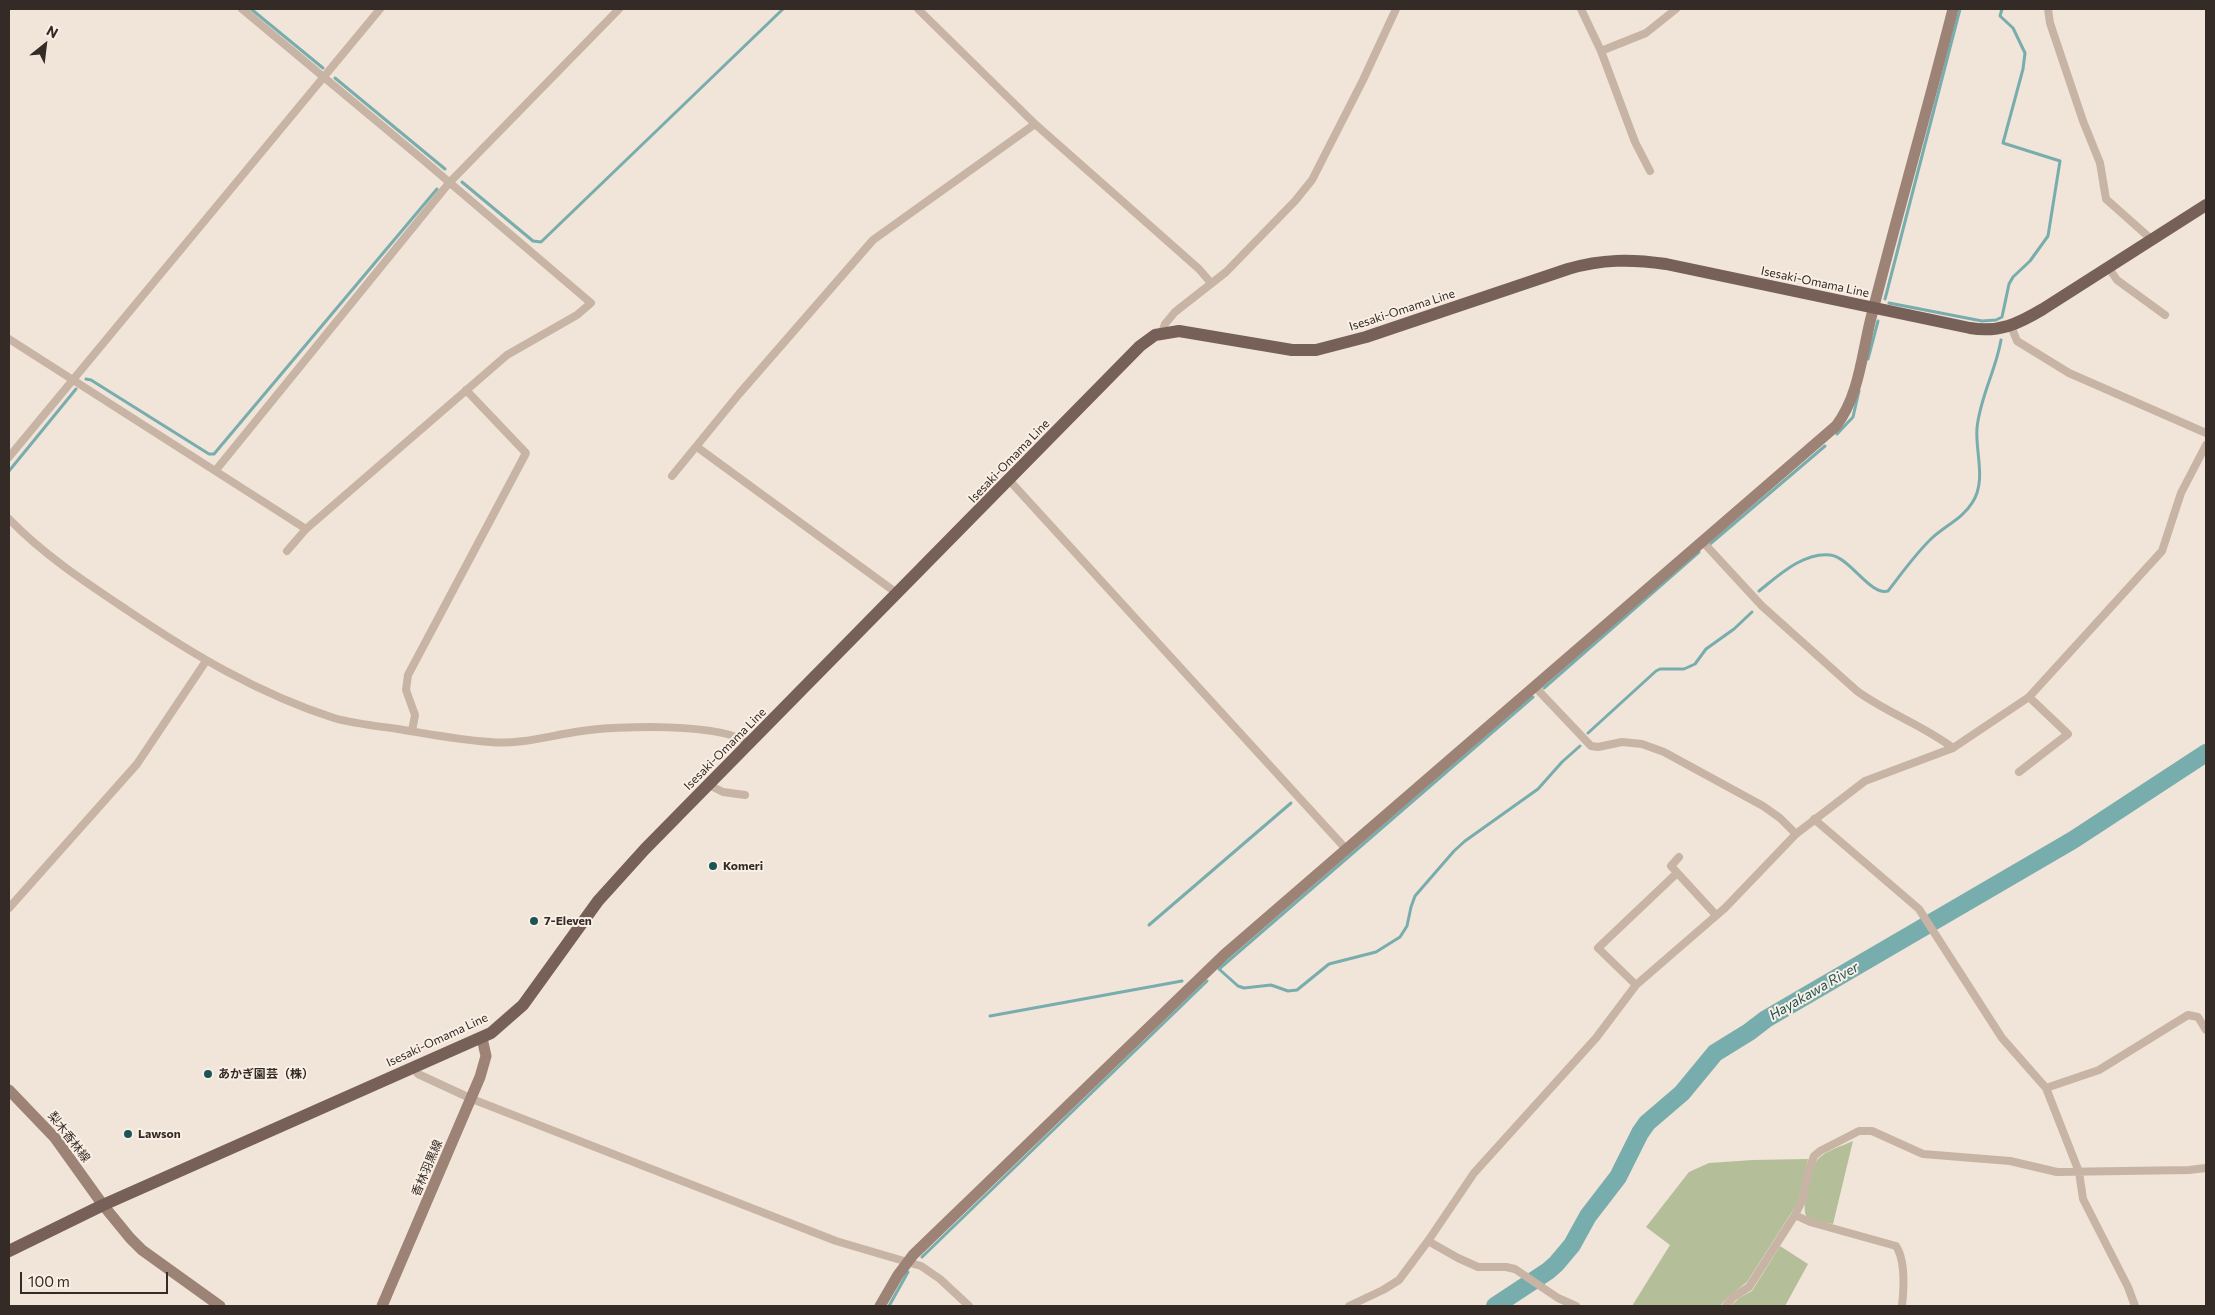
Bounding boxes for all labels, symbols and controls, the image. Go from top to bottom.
north arrow [20,20,70,70]
text: N [44,21,61,41]
street label: Isesaki-Omama Line [1760,263,1870,301]
street label: Isesaki-Omama Line [1347,286,1457,334]
street label: Isesaki-Omama Line [966,416,1052,506]
street label: Isesaki-Omama Line [681,705,769,793]
place label: Komeri [723,859,763,873]
marker: Komeri [707,860,719,872]
place label: 7-Eleven [544,914,592,928]
marker: 7-Eleven [528,915,540,927]
water label: Hayakawa River [1766,959,1862,1023]
street label: Isesaki-Omama Line [384,1010,490,1070]
place label: あかぎ園芸（株） [218,1067,314,1081]
marker: あかぎ園芸（株） [202,1068,214,1080]
street label: 梨木香林線 [45,1109,93,1165]
place label: Lawson [138,1127,181,1141]
marker: Lawson [122,1128,134,1140]
street label: 香林羽黒線 [409,1138,445,1198]
scale bar [22,1262,170,1294]
text: 100 m [28,1272,70,1290]

